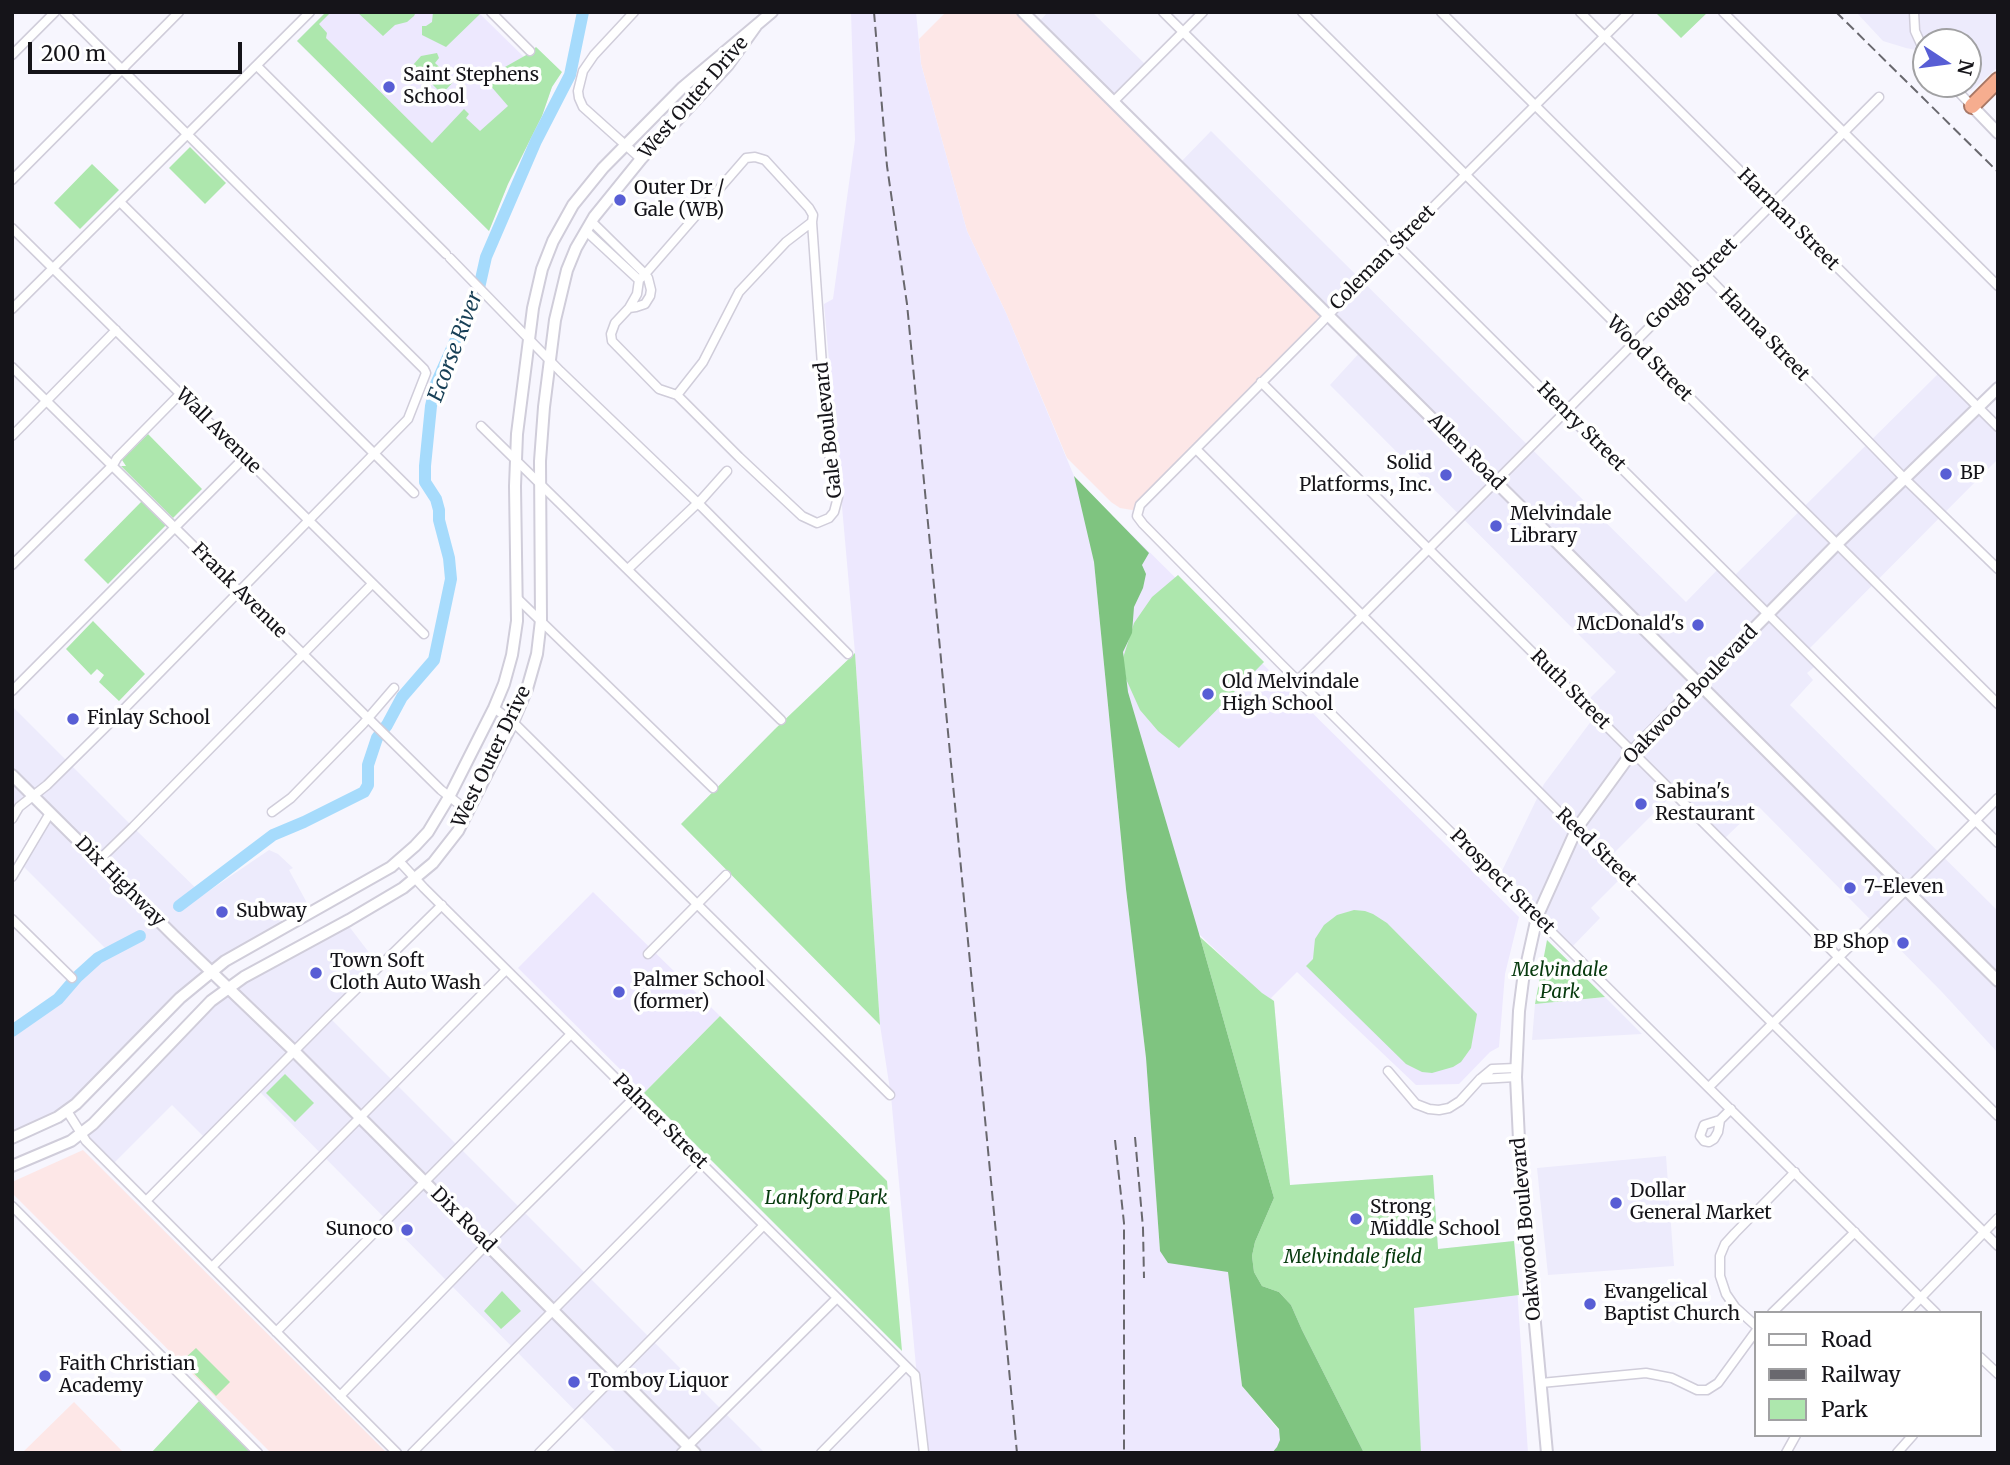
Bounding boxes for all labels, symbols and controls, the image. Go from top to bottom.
scale bar [32,28,245,72]
north arrow [1912,28,1982,98]
street label: West Outer Drive [635,32,753,164]
text: 200 m [41,40,106,67]
text: N [1952,57,1979,77]
place label: Saint Stephens School [403,65,539,109]
marker: Saint Stephens School [381,79,397,95]
street label: Harman Street [1732,164,1844,276]
place label: Outer Dr / Gale (WB) [634,178,724,222]
marker: Outer Dr / Gale (WB) [612,192,628,208]
street label: Coleman Street [1326,201,1440,315]
street label: Gough Street [1642,234,1742,334]
street label: Hanna Street [1714,284,1814,386]
water label: Ecorse River [423,288,489,406]
street label: Wood Street [1602,312,1696,406]
street label: Gale Boulevard [811,361,847,499]
street label: Henry Street [1532,378,1630,476]
street label: Wall Avenue [171,384,265,478]
street label: Allen Road [1423,409,1509,495]
place label: Solid Platforms, Inc. [1299,453,1432,497]
place label: BP [1960,463,1985,485]
marker: BP [1938,466,1954,482]
marker: Solid Platforms, Inc. [1438,467,1454,483]
place label: Melvindale Library [1510,504,1611,548]
marker: Melvindale Library [1488,518,1504,534]
street label: Frank Avenue [187,539,291,643]
place label: McDonald's [1577,614,1684,636]
marker: McDonald's [1690,617,1706,633]
street label: Oakwood Boulevard [1619,621,1763,769]
street label: Ruth Street [1525,645,1615,735]
place label: Old Melvindale High School [1222,672,1359,716]
street label: West Outer Drive [448,683,536,831]
marker: Old Melvindale High School [1200,686,1216,702]
place label: Finlay School [87,708,210,730]
marker: Finlay School [65,711,81,727]
place label: Sabina's Restaurant [1655,782,1755,826]
marker: Sabina's Restaurant [1633,796,1649,812]
street label: Reed Street [1551,804,1641,892]
street label: Prospect Street [1445,825,1559,939]
street label: Dix Highway [70,832,170,932]
place label: 7-Eleven [1864,877,1944,899]
marker: 7-Eleven [1842,880,1858,896]
place label: Subway [236,901,307,923]
marker: Subway [214,904,230,920]
place label: BP Shop [1813,932,1889,954]
marker: BP Shop [1895,935,1911,951]
place label: Town Soft Cloth Auto Wash [330,951,481,995]
park label: Melvindale Park [1512,960,1608,1004]
marker: Town Soft Cloth Auto Wash [308,965,324,981]
place label: Palmer School (former) [633,970,765,1014]
marker: Palmer School (former) [611,984,627,1000]
street label: Palmer Street [608,1070,712,1174]
street label: Oakwood Boulevard [1508,1137,1546,1321]
place label: Dollar General Market [1630,1181,1772,1225]
street label: Dix Road [426,1183,500,1257]
park label: Lankford Park [765,1188,887,1210]
marker: Dollar General Market [1608,1195,1624,1211]
place label: Strong Middle School [1370,1197,1500,1241]
marker: Strong Middle School [1348,1211,1364,1227]
place label: Sunoco [325,1219,393,1241]
marker: Sunoco [399,1222,415,1238]
park label: Melvindale field [1284,1247,1422,1269]
place label: Evangelical Baptist Church [1604,1282,1740,1326]
marker: Evangelical Baptist Church [1582,1296,1598,1312]
legend [1755,1311,1982,1437]
text: Road [1821,1326,1872,1353]
place label: Faith Christian Academy [59,1354,196,1398]
text: Railway [1821,1361,1901,1388]
marker: Faith Christian Academy [37,1368,53,1384]
place label: Tomboy Liquor [588,1371,729,1393]
marker: Tomboy Liquor [566,1374,582,1390]
text: Park [1821,1396,1868,1423]

